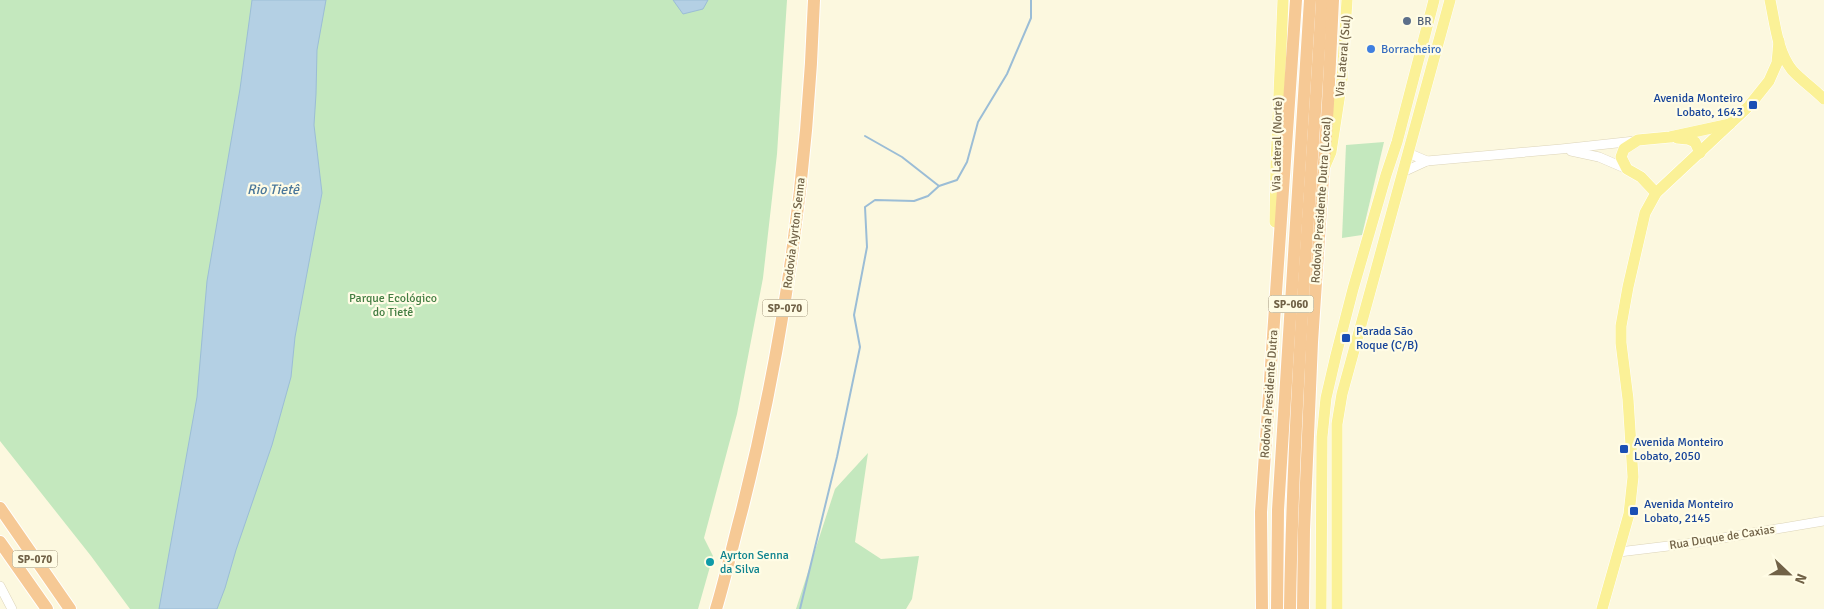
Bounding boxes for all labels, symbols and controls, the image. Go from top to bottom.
street label: Via Lateral (Sul) [1332,14,1355,98]
place label: BR [1417,14,1431,29]
marker: BR [1401,15,1413,27]
place label: Borracheiro [1381,42,1441,57]
marker: Borracheiro [1365,43,1377,55]
place label: Avenida Monteiro Lobato, 1643 [1653,91,1743,120]
street label: Via Lateral (Norte) [1269,96,1286,192]
marker: Avenida Monteiro Lobato, 1643 [1747,99,1759,111]
street label: Rodovia Presidente Dutra (Local) [1308,116,1335,284]
street label: Rodovia Ayrton Senna [780,177,809,289]
water label: Rio Tietê [247,181,300,198]
park label: Parque Ecológico do Tietê [349,291,437,320]
road number: SP-060 [1268,296,1314,312]
road number: SP-070 [762,300,808,316]
place label: Parada São Roque (C/B) [1356,324,1418,353]
street label: Rodovia Presidente Dutra [1258,329,1281,459]
marker: Parada São Roque (C/B) [1340,332,1352,344]
place label: Avenida Monteiro Lobato, 2050 [1634,435,1724,464]
marker: Avenida Monteiro Lobato, 2050 [1618,443,1630,455]
place label: Avenida Monteiro Lobato, 2145 [1644,497,1734,526]
marker: Avenida Monteiro Lobato, 2145 [1628,505,1640,517]
street label: Rua Duque de Caxias [1668,522,1776,553]
place label: Ayrton Senna da Silva [720,548,789,577]
north arrow [1764,549,1814,599]
road number: SP-070 [12,550,58,568]
marker: Ayrton Senna da Silva [704,556,716,568]
text: N [1791,571,1810,586]

